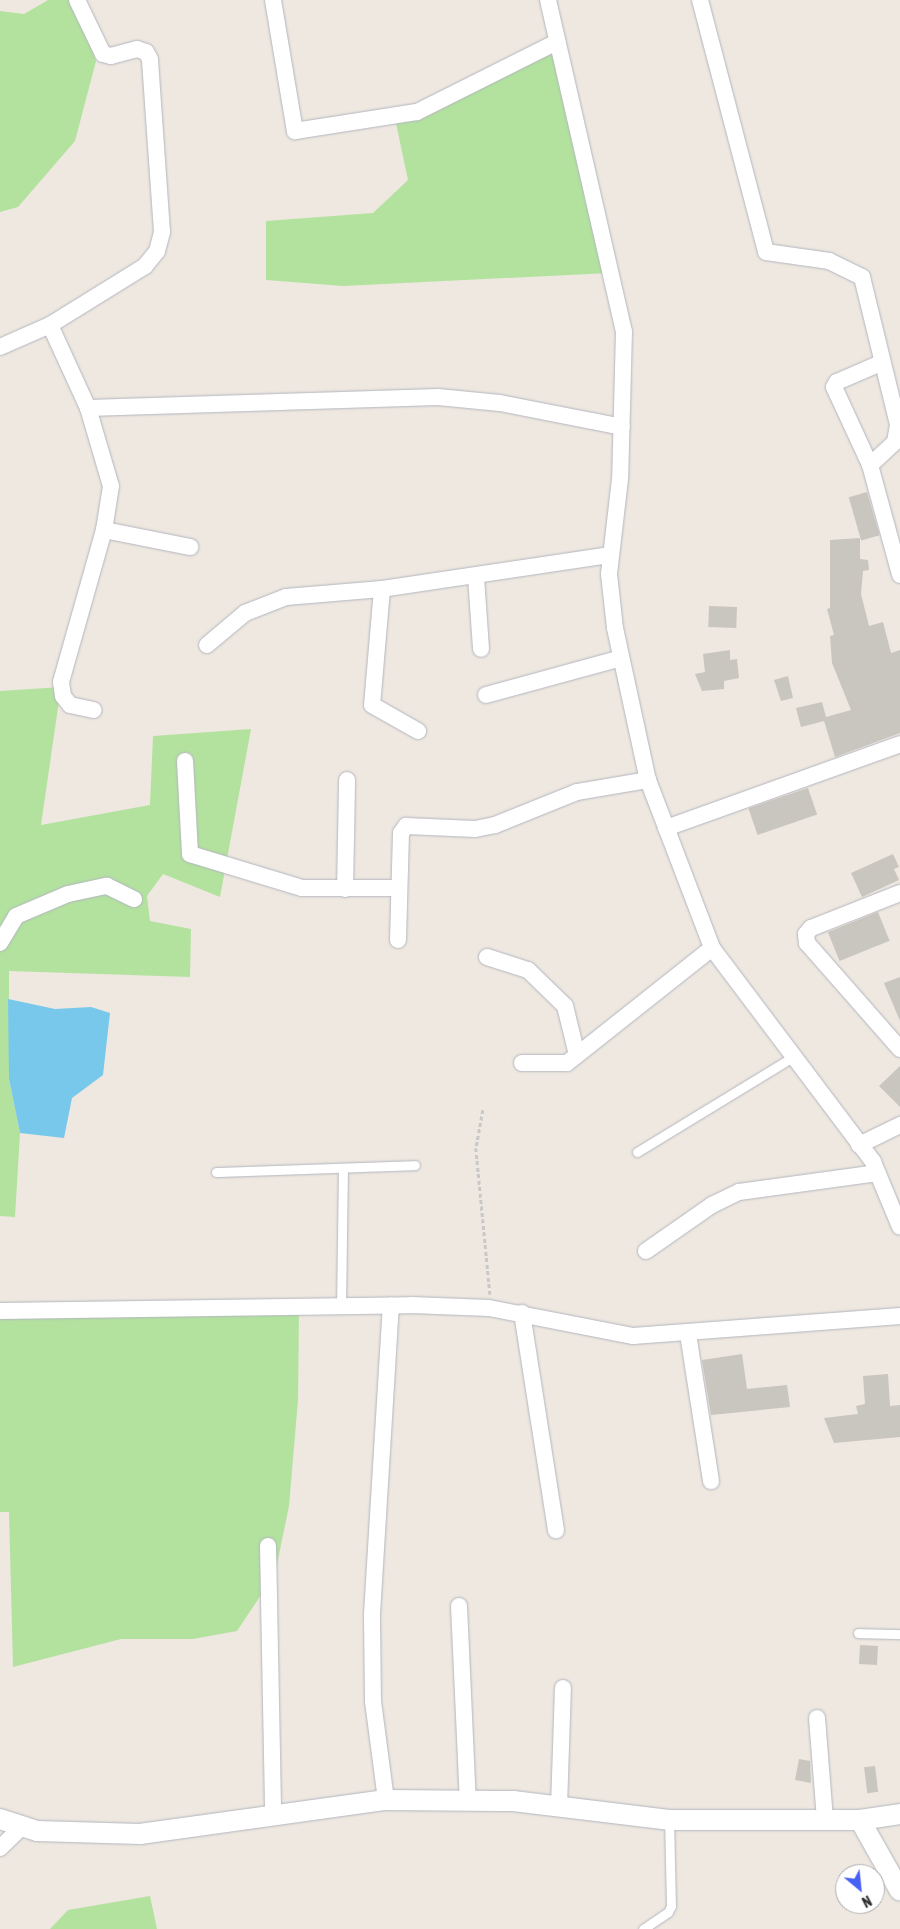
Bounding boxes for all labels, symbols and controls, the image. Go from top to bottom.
north arrow [835,1864,885,1914]
text: N [859,1892,874,1910]

